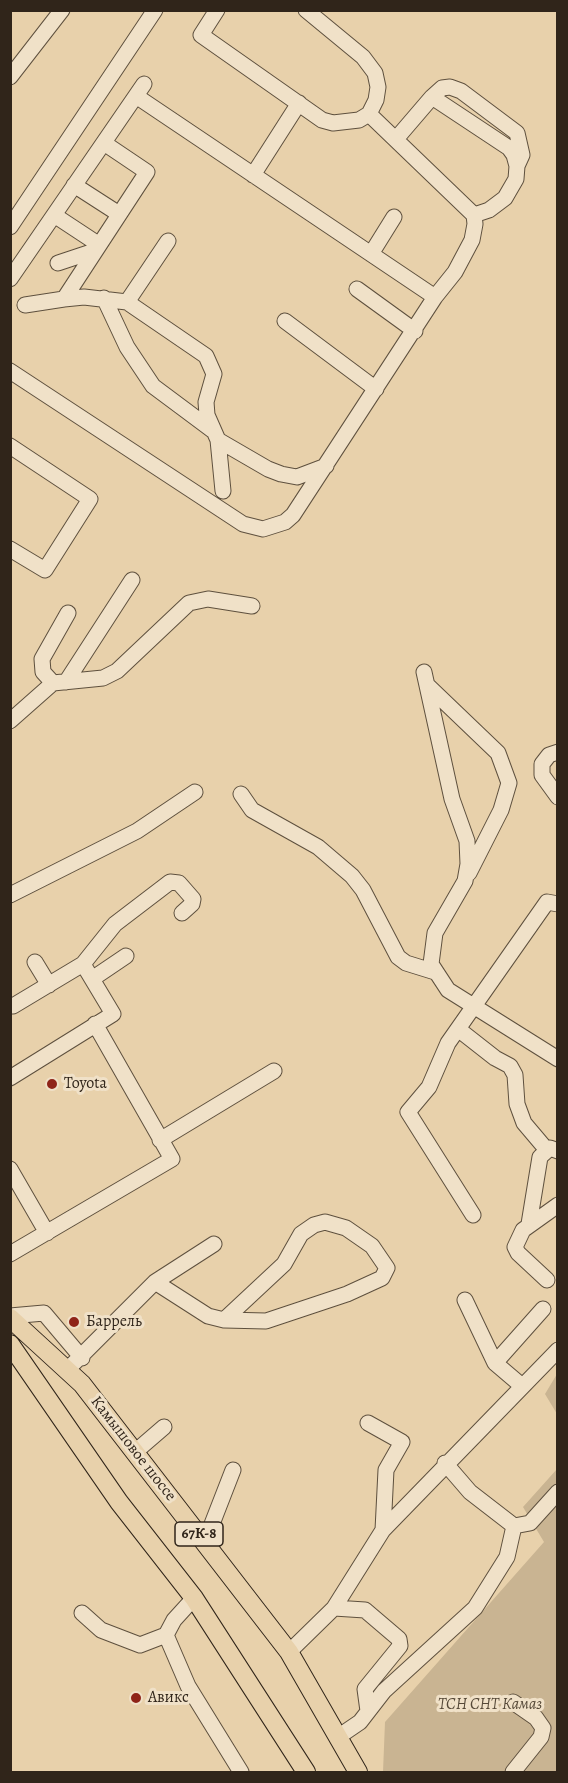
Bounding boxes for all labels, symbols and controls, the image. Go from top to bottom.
place label: Toyota [64,1074,107,1094]
marker: Toyota [45,1077,59,1091]
place label: Баррель [86,1312,142,1332]
marker: Баррель [67,1315,81,1329]
street label: Камышовое шоссе [86,1393,180,1505]
road number: 67К-8 [175,1522,223,1546]
place label: Авикс [148,1688,189,1708]
marker: Авикс [129,1691,143,1705]
park label: ТСН СНТ Камаз [438,1695,542,1715]

